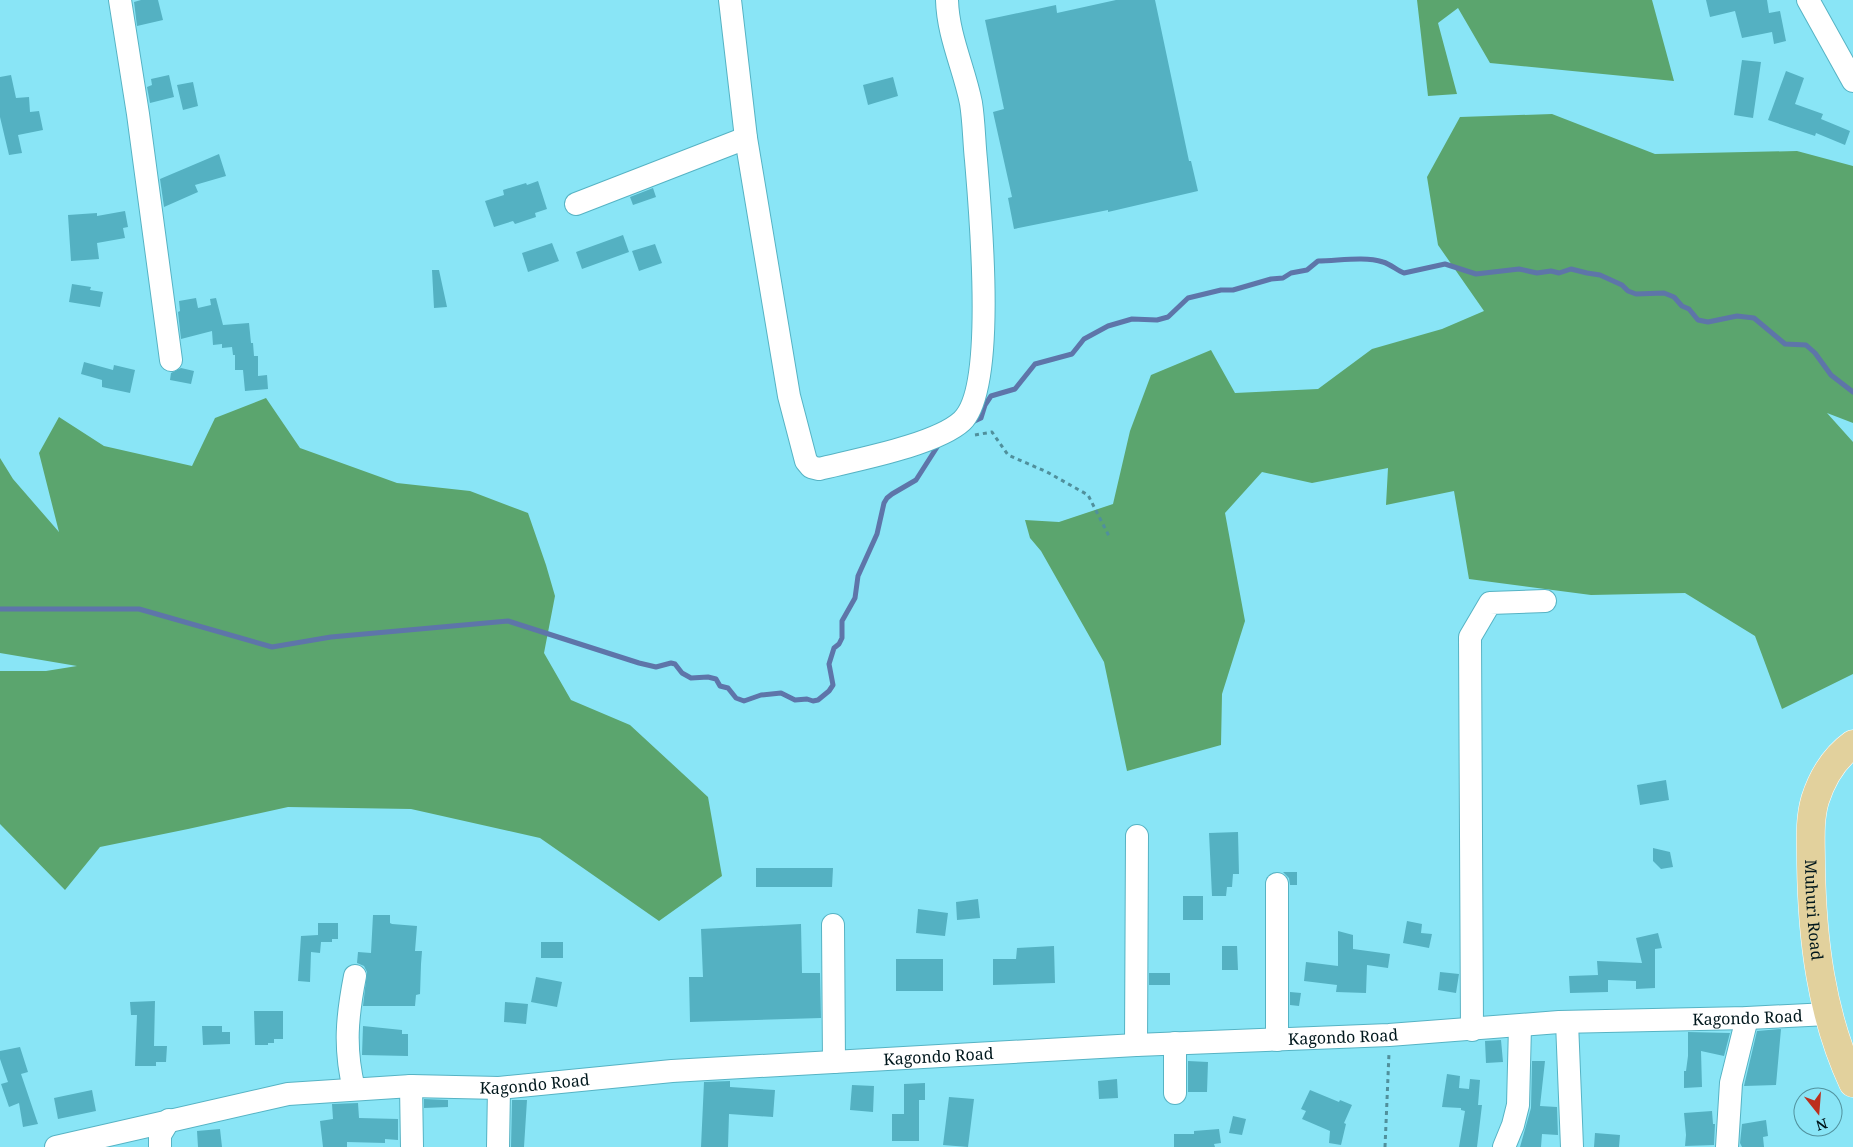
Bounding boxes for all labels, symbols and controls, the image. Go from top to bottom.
street label: Muhuri Road [1800,859,1829,962]
street label: Kagondo Road [1692,1004,1803,1030]
street label: Kagondo Road [1288,1023,1399,1050]
street label: Kagondo Road [883,1042,994,1070]
street label: Kagondo Road [479,1068,591,1099]
north arrow [1793,1087,1843,1137]
text: N [1814,1114,1830,1136]

